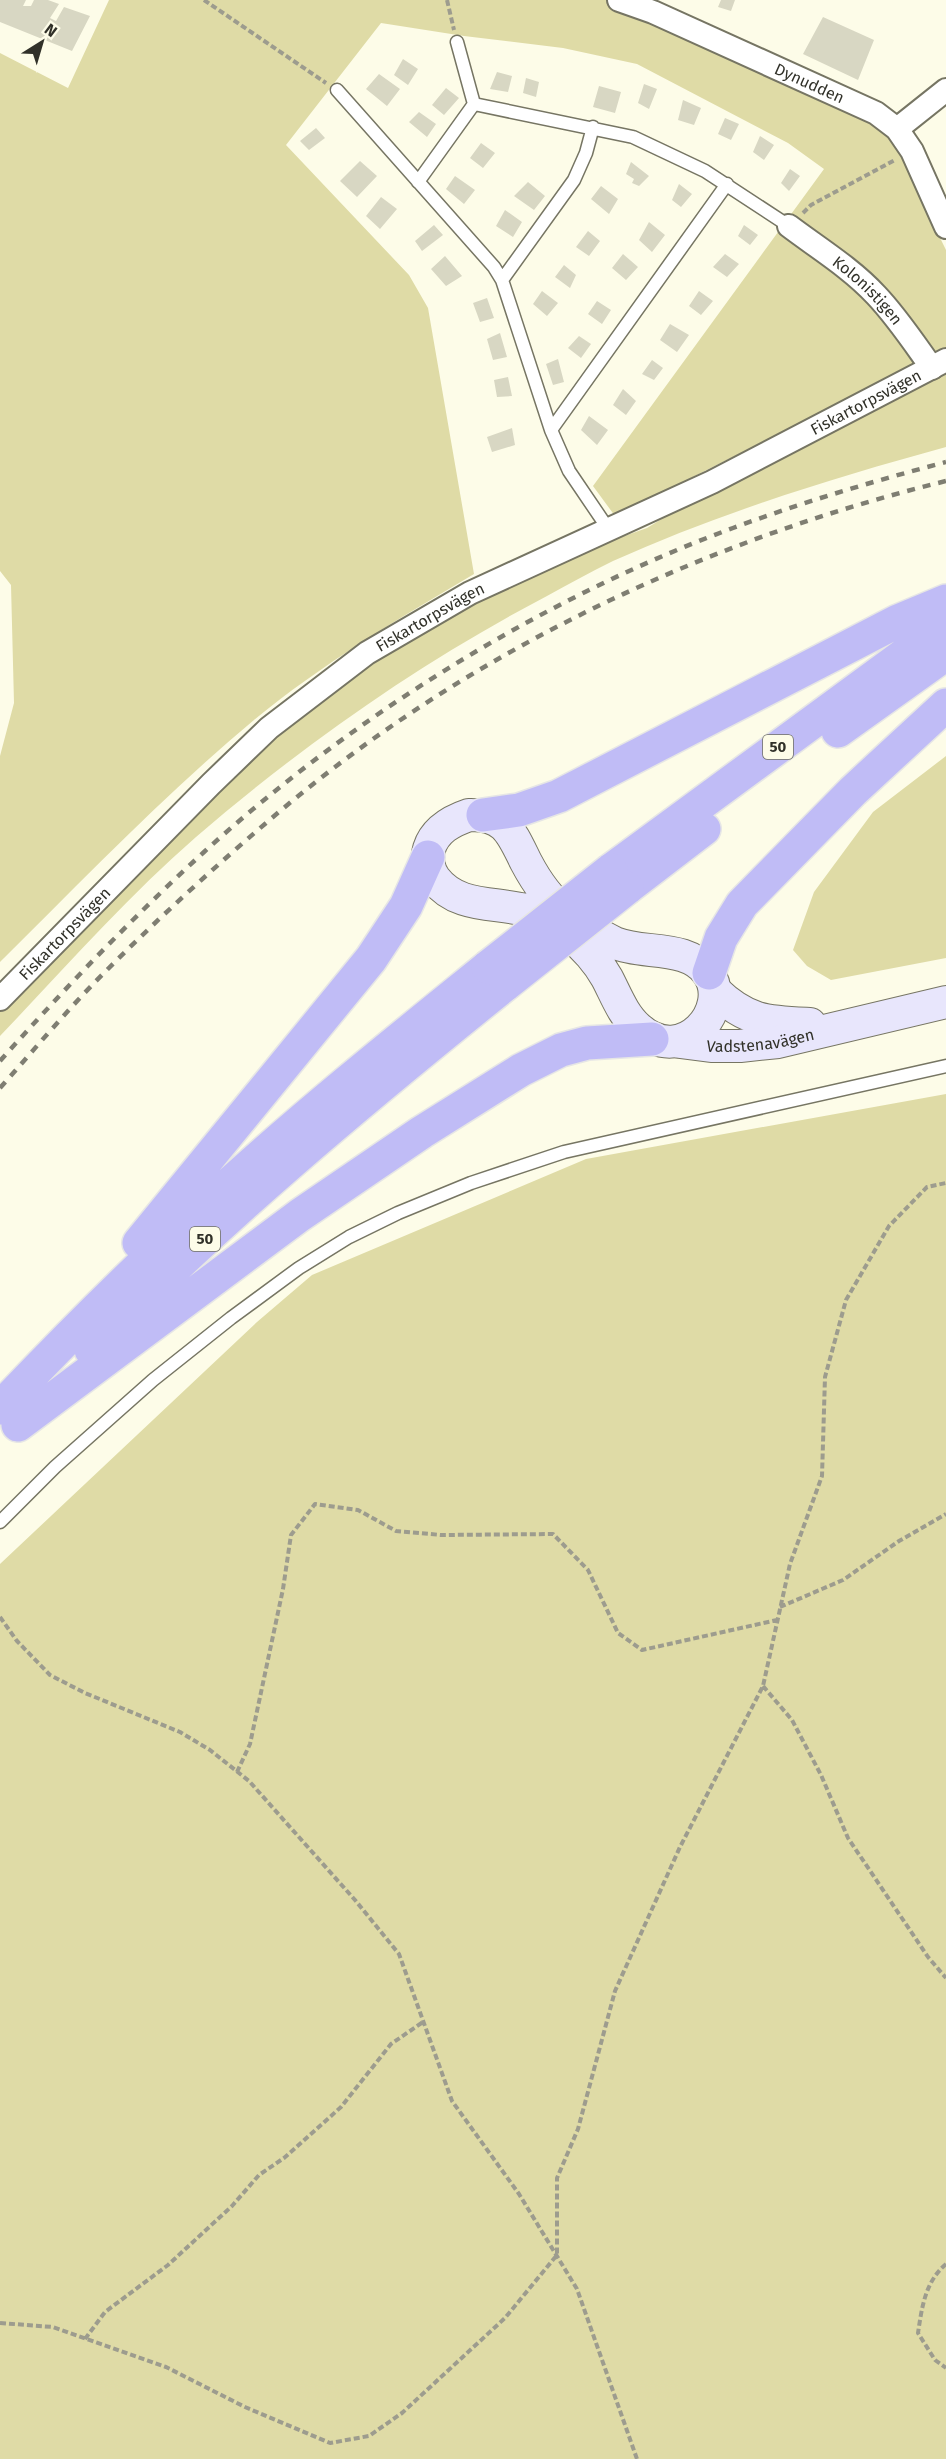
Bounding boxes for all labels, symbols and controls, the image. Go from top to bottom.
north arrow [12,12,72,72]
text: N [41,20,61,41]
street label: Dynudden [772,59,847,107]
street label: Kolonistigen [829,252,906,329]
street label: Fiskartorpsvägen [807,366,925,439]
street label: Fiskartorpsvägen [372,579,488,656]
road number: 50 [763,735,793,759]
street label: Fiskartorpsvägen [15,883,114,984]
street label: Vadstenavägen [705,1025,816,1056]
road number: 50 [190,1227,220,1251]

